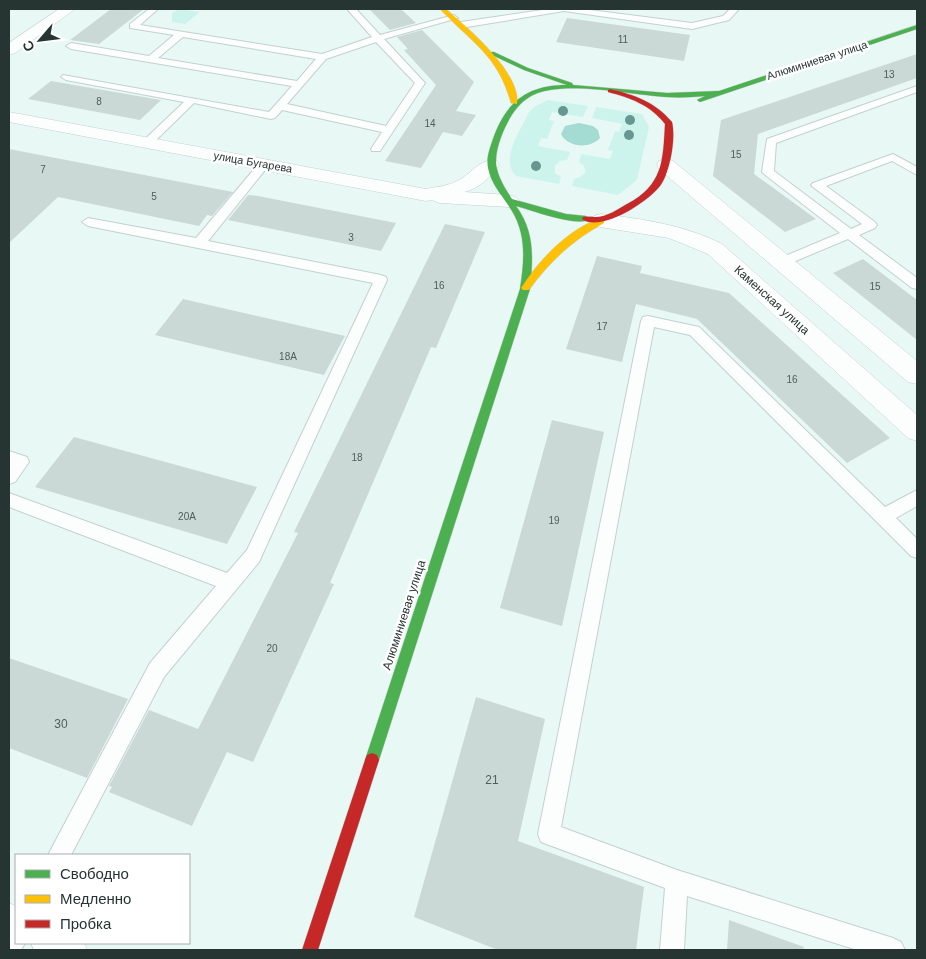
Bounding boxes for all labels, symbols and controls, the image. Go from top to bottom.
north arrow [15,15,65,65]
house number: 11 [618,34,629,45]
text: С [19,38,38,54]
street label: Алюминиевая улица [765,38,870,82]
house number: 13 [883,69,895,80]
house number: 8 [96,96,102,107]
house number: 14 [424,118,436,129]
street label: улица Бугарева [213,149,294,175]
house number: 15 [730,149,742,160]
house number: 7 [40,164,46,175]
house number: 5 [151,191,157,202]
house number: 3 [348,232,354,243]
street label: Каменская улица [732,263,813,338]
house number: 16 [433,280,445,291]
house number: 15 [869,281,881,292]
house number: 17 [596,321,608,332]
house number: 18А [279,351,297,362]
house number: 16 [786,374,798,385]
house number: 18 [351,452,363,463]
house number: 20А [178,511,196,522]
house number: 19 [548,515,560,526]
street label: Алюминиевая улица [380,558,428,672]
house number: 20 [266,643,278,654]
house number: 30 [54,717,68,731]
house number: 21 [485,773,499,787]
legend [15,854,190,944]
text: Свободно [60,865,129,882]
text: Медленно [60,890,131,907]
text: Пробка [60,915,112,932]

